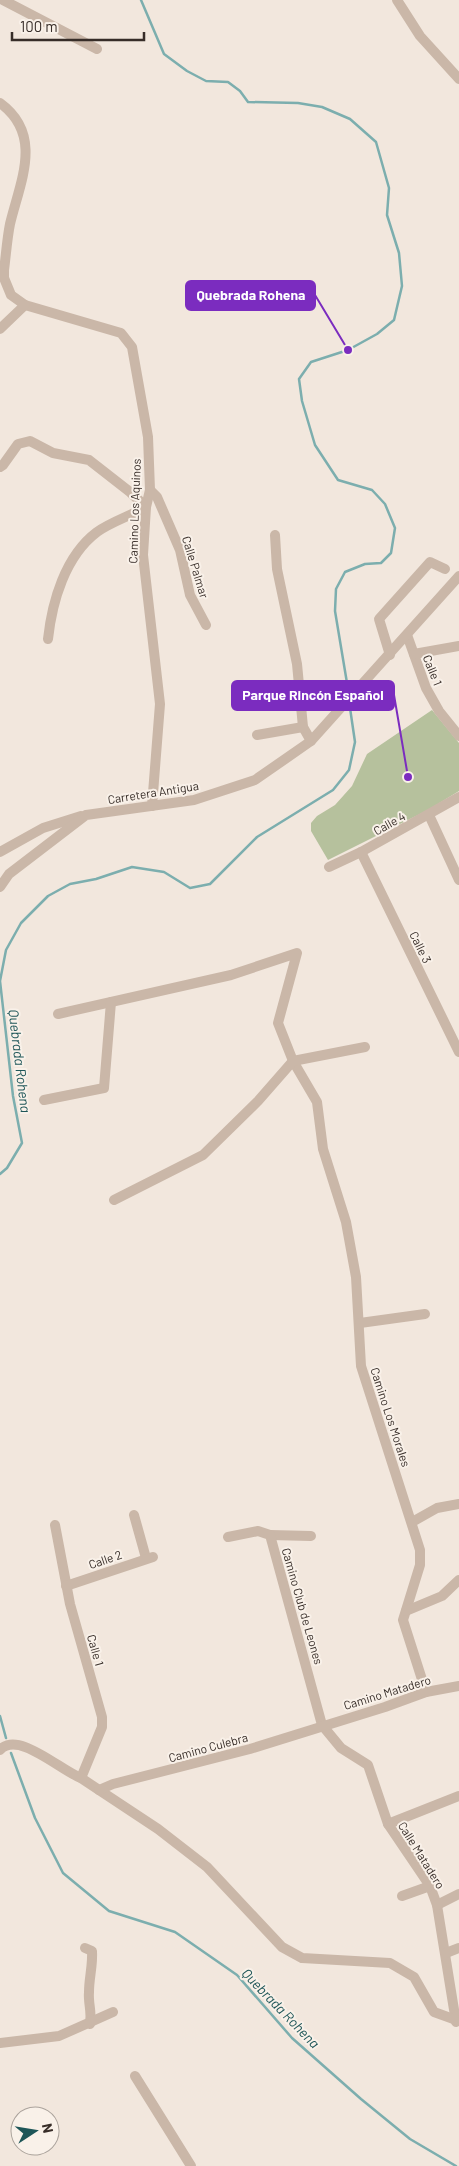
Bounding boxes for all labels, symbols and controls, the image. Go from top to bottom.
scale bar [12,10,145,42]
text: 100 m [20,17,58,35]
callout: Quebrada Rohena [186,281,315,310]
text: Quebrada Rohena [197,286,305,303]
street label: Camino Los Aquinos [125,458,143,564]
street label: Calle Palmar [180,534,212,600]
street label: Calle 1 [421,653,445,687]
callout: Parque Rincón Español [232,681,394,710]
text: Parque Rincón Español [242,686,384,703]
street label: Carretera Antigua [106,778,200,806]
street label: Calle 4 [371,809,407,837]
street label: Calle 3 [407,929,435,965]
water label: Quebrada Rohena [5,1008,35,1114]
street label: Camino Los Morales [368,1366,414,1469]
street label: Camino Club de Leones [280,1546,326,1666]
street label: Calle 2 [87,1547,123,1571]
street label: Calle 1 [85,1633,107,1667]
street label: Camino Matadero [342,1672,432,1712]
street label: Camino Culebra [167,1730,249,1764]
street label: Calle Matadero [396,1819,448,1891]
water label: Quebrada Rohena [239,1965,323,2051]
north arrow [10,2106,60,2156]
text: N [39,2122,57,2135]

